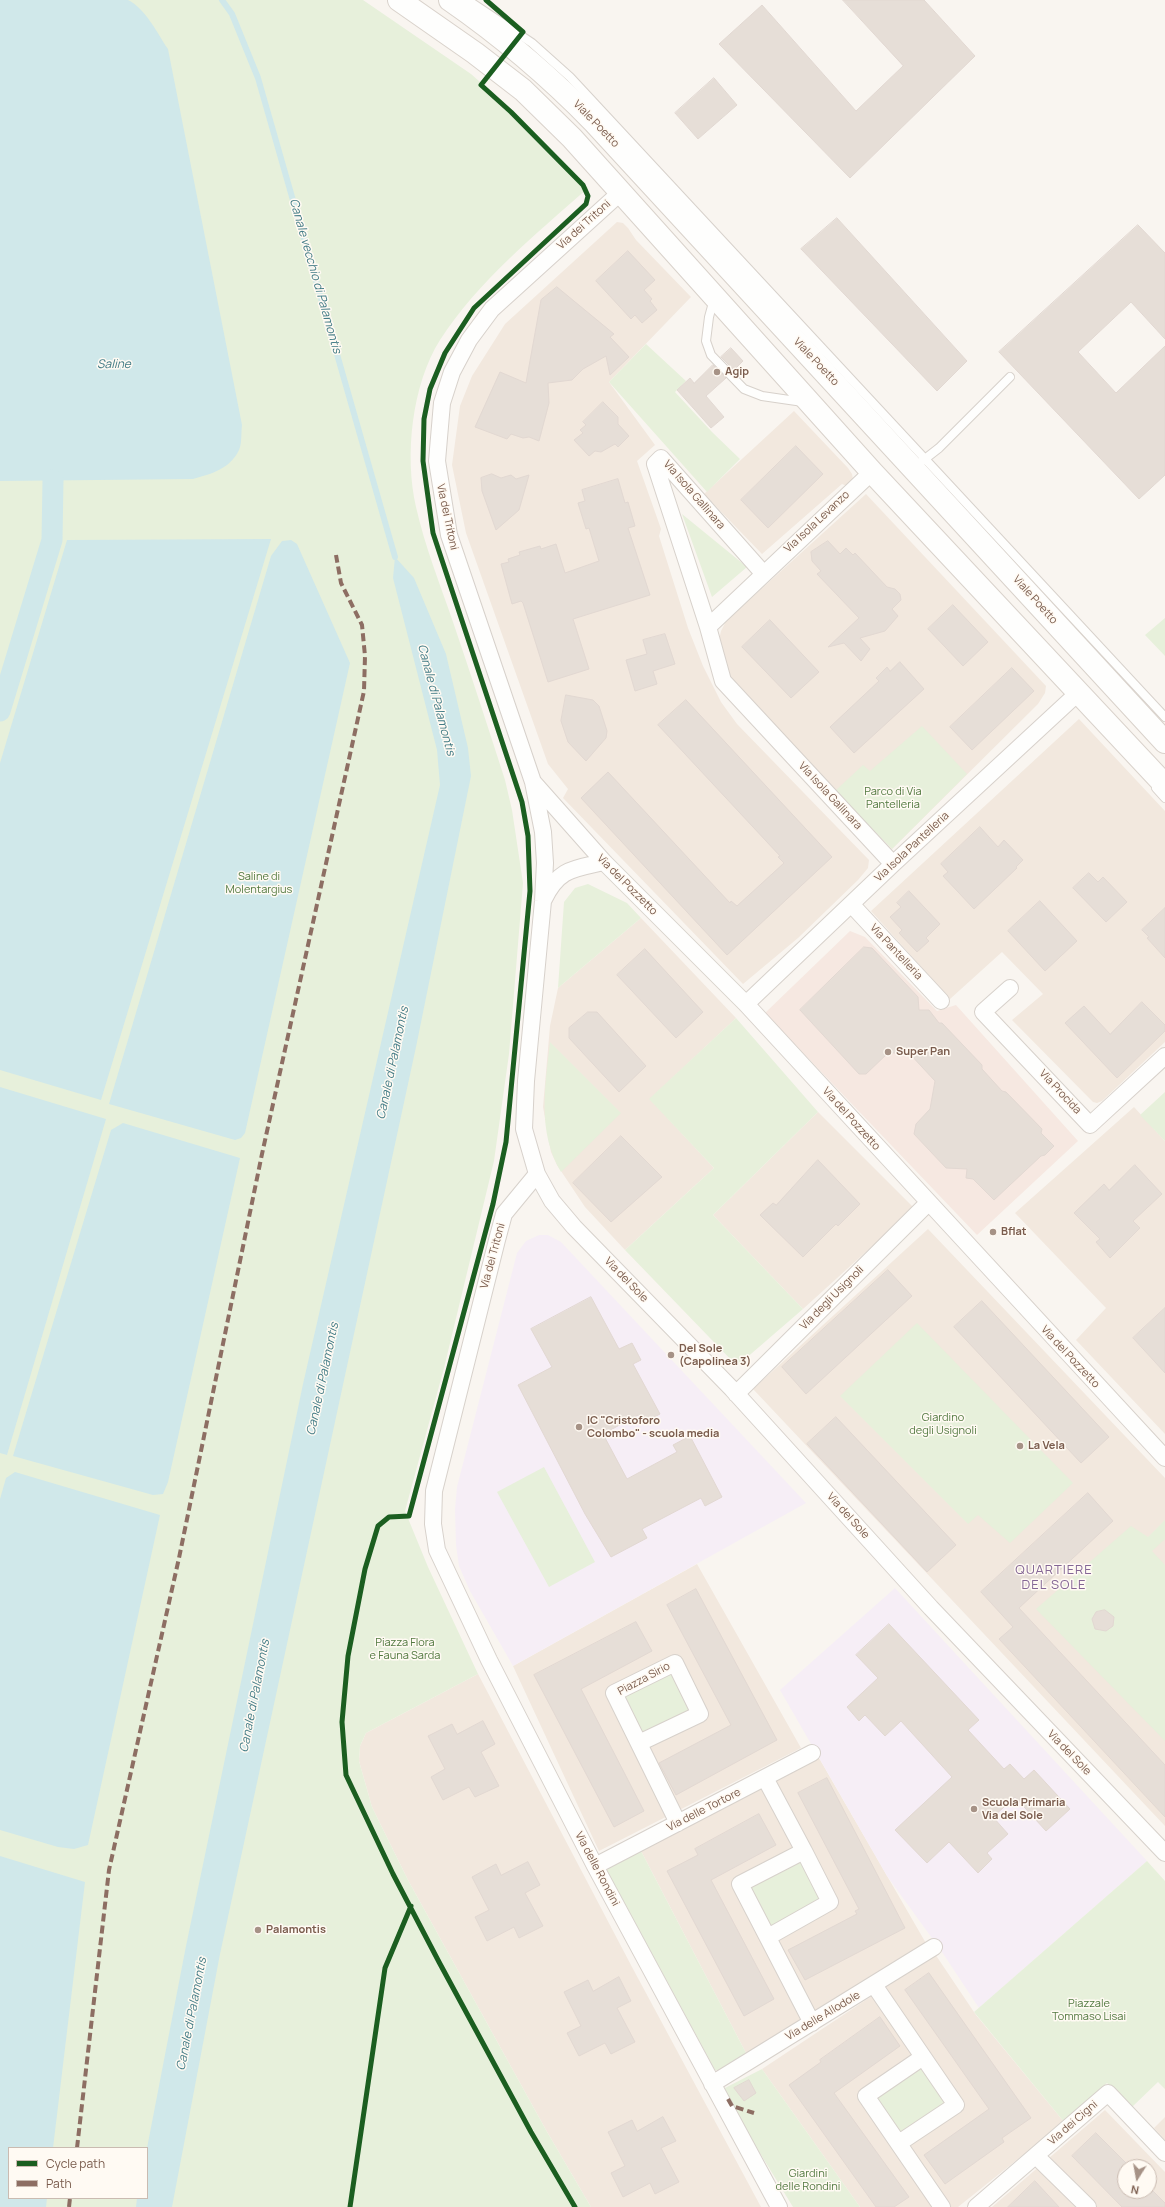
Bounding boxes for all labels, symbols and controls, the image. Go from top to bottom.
street label: Viale Poetto [570,98,622,150]
water label: Canale vecchio di Palamontis [286,197,344,355]
street label: Via dei Tritoni [555,198,613,252]
street label: Viale Poetto [791,335,841,389]
water label: Saline [97,358,131,372]
place label: Agip [725,365,749,379]
marker: Agip [712,367,722,377]
street label: Via Isola Gallinara [660,458,728,532]
street label: Via dei Tritoni [434,483,460,551]
street label: Via Isola Levanzo [782,488,852,556]
street label: Viale Poetto [1010,573,1060,627]
water label: Canale di Palamontis [414,643,458,757]
street label: Via Isola Gallinara [795,760,865,832]
park label: Parco di Via Pantelleria [864,785,922,811]
street label: Via Isola Pantelleria [872,809,952,885]
street label: Via del Pozzetto [594,852,660,918]
park label: Saline di Molentargius [226,870,292,896]
street label: Via Pantelleria [867,921,925,983]
water label: Canale di Palamontis [374,1005,412,1121]
place label: Super Pan [896,1045,950,1059]
marker: Super Pan [883,1047,893,1057]
street label: Via Procida [1036,1067,1084,1117]
street label: Via del Pozzetto [819,1085,883,1153]
street label: Via dei Tritoni [478,1222,508,1290]
place label: Bflat [1001,1225,1027,1239]
marker: Bflat [988,1227,998,1237]
street label: Via del Sole [601,1255,651,1305]
street label: Via degli Usignoli [797,1263,867,1333]
water label: Canale di Palamontis [304,1321,342,1437]
street label: Via del Pozzetto [1038,1323,1102,1391]
place label: Del Sole (Capolinea 3) [679,1342,751,1368]
marker: Del Sole (Capolinea 3) [666,1350,676,1360]
park label: Giardino degli Usignoli [909,1411,977,1437]
place label: IC "Cristoforo Colombo" - scuola media [587,1414,719,1440]
marker: IC "Cristoforo Colombo" - scuola media [574,1422,584,1432]
place label: La Vela [1028,1439,1065,1453]
marker: La Vela [1015,1441,1025,1451]
street label: Via del Sole [824,1490,872,1542]
district label: QUARTIERE DEL SOLE [1015,1562,1093,1593]
park label: Piazza Flora e Fauna Sarda [370,1636,440,1662]
water label: Canale di Palamontis [237,1638,273,1754]
street label: Piazza Sirio [616,1660,672,1698]
street label: Via del Sole [1044,1728,1094,1778]
street label: Via delle Tortore [665,1786,743,1834]
place label: Scuola Primaria Via del Sole [982,1796,1065,1822]
marker: Scuola Primaria Via del Sole [969,1804,979,1814]
street label: Via delle Rondini [572,1830,622,1908]
place label: Palamontis [266,1923,326,1937]
marker: Palamontis [253,1925,263,1935]
water label: Canale di Palamontis [174,1956,210,2072]
street label: Via delle Allodole [783,1989,863,2043]
park label: Piazzale Tommaso Lisai [1052,1997,1126,2023]
street label: Via dei Cigni [1046,2098,1100,2148]
legend [8,2147,148,2199]
text: Cycle path [46,2155,105,2172]
north arrow [1117,2159,1157,2199]
park label: Giardini delle Rondini [776,2167,840,2193]
text: Path [46,2175,72,2192]
text: N [1129,2182,1140,2198]

